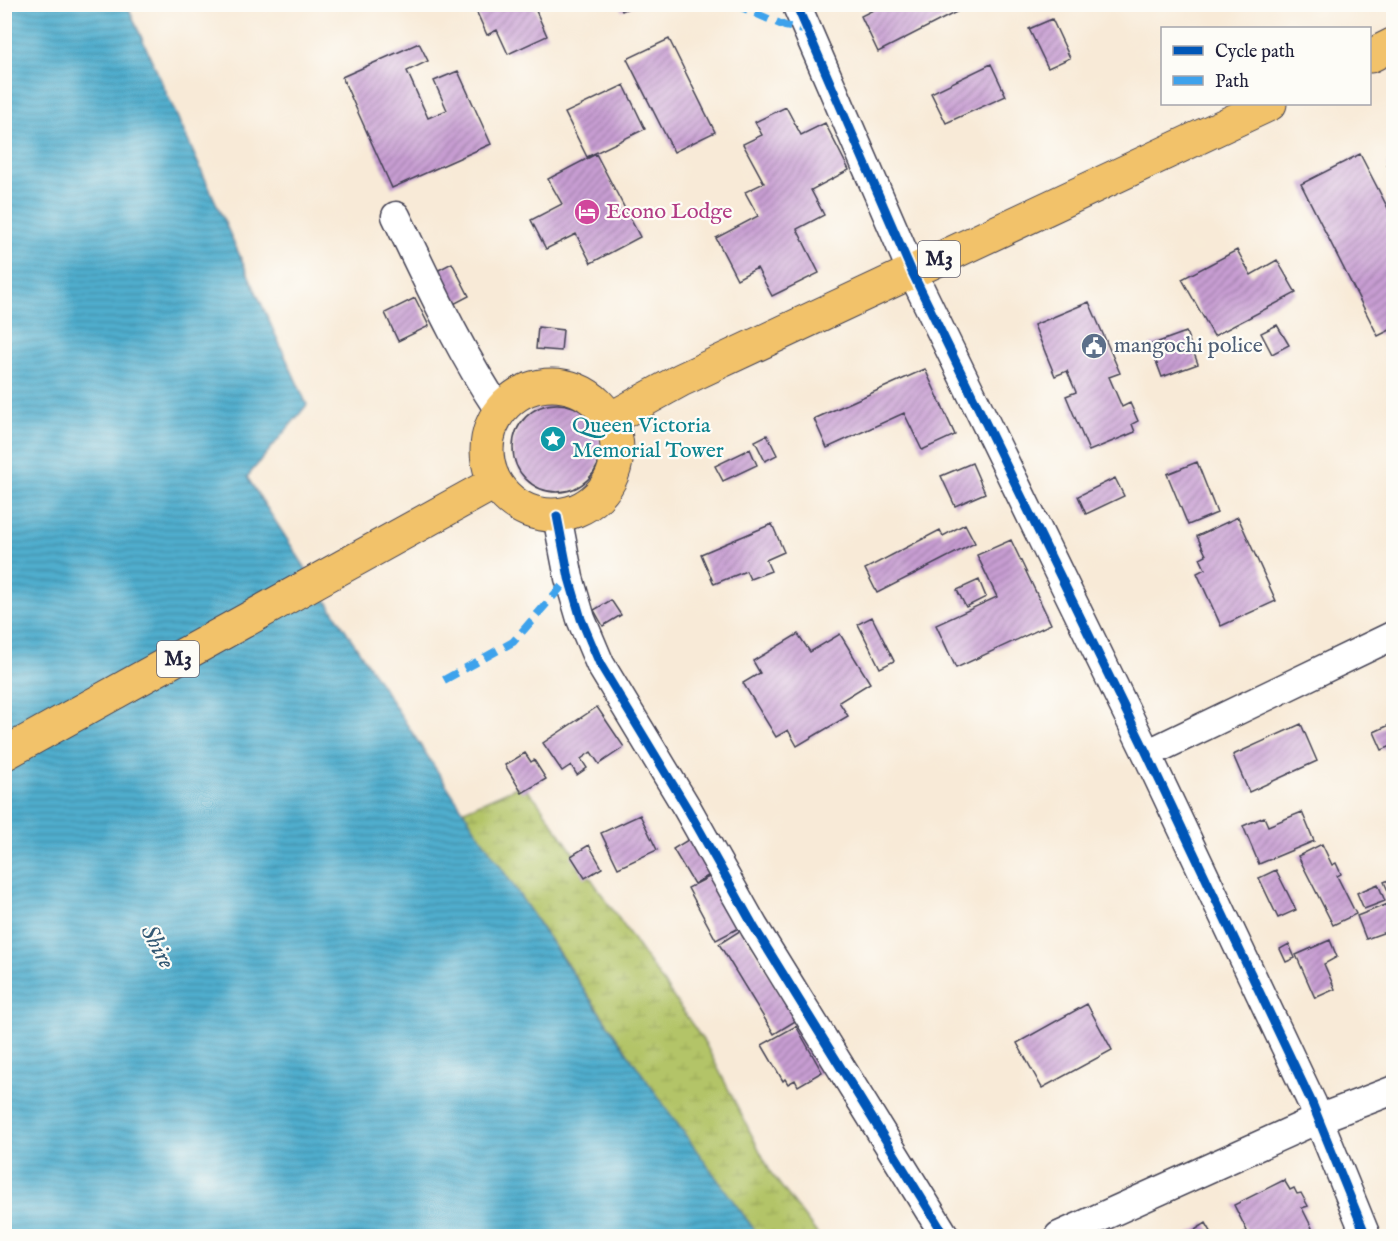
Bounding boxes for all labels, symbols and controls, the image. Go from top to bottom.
legend [1161,27,1371,105]
text: Cycle path [1215,41,1295,64]
text: Path [1215,71,1249,94]
hotel icon: Econo Lodge [572,197,602,227]
place label: Econo Lodge [606,198,732,226]
road number: M3 [918,241,960,277]
public building icon: mangochi police [1079,331,1109,361]
place label: mangochi police [1114,332,1263,360]
place label: Queen Victoria Memorial Tower [572,412,724,465]
place icon: Queen Victoria Memorial Tower [538,424,568,454]
road number: M3 [157,641,199,677]
water label: Shire [133,920,181,974]

